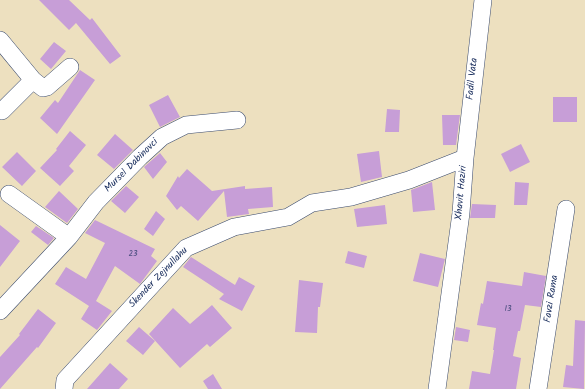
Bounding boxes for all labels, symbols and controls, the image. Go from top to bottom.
street label: Fadil Vata [465,57,481,101]
street label: Mursel Dabinovci [103,137,161,195]
street label: Xhavit Haziri [454,165,470,221]
street label: Skender Zejnullahu [127,245,191,311]
house number: 23 [128,250,138,260]
street label: Favzi Rama [542,274,562,324]
house number: 13 [504,305,512,315]

